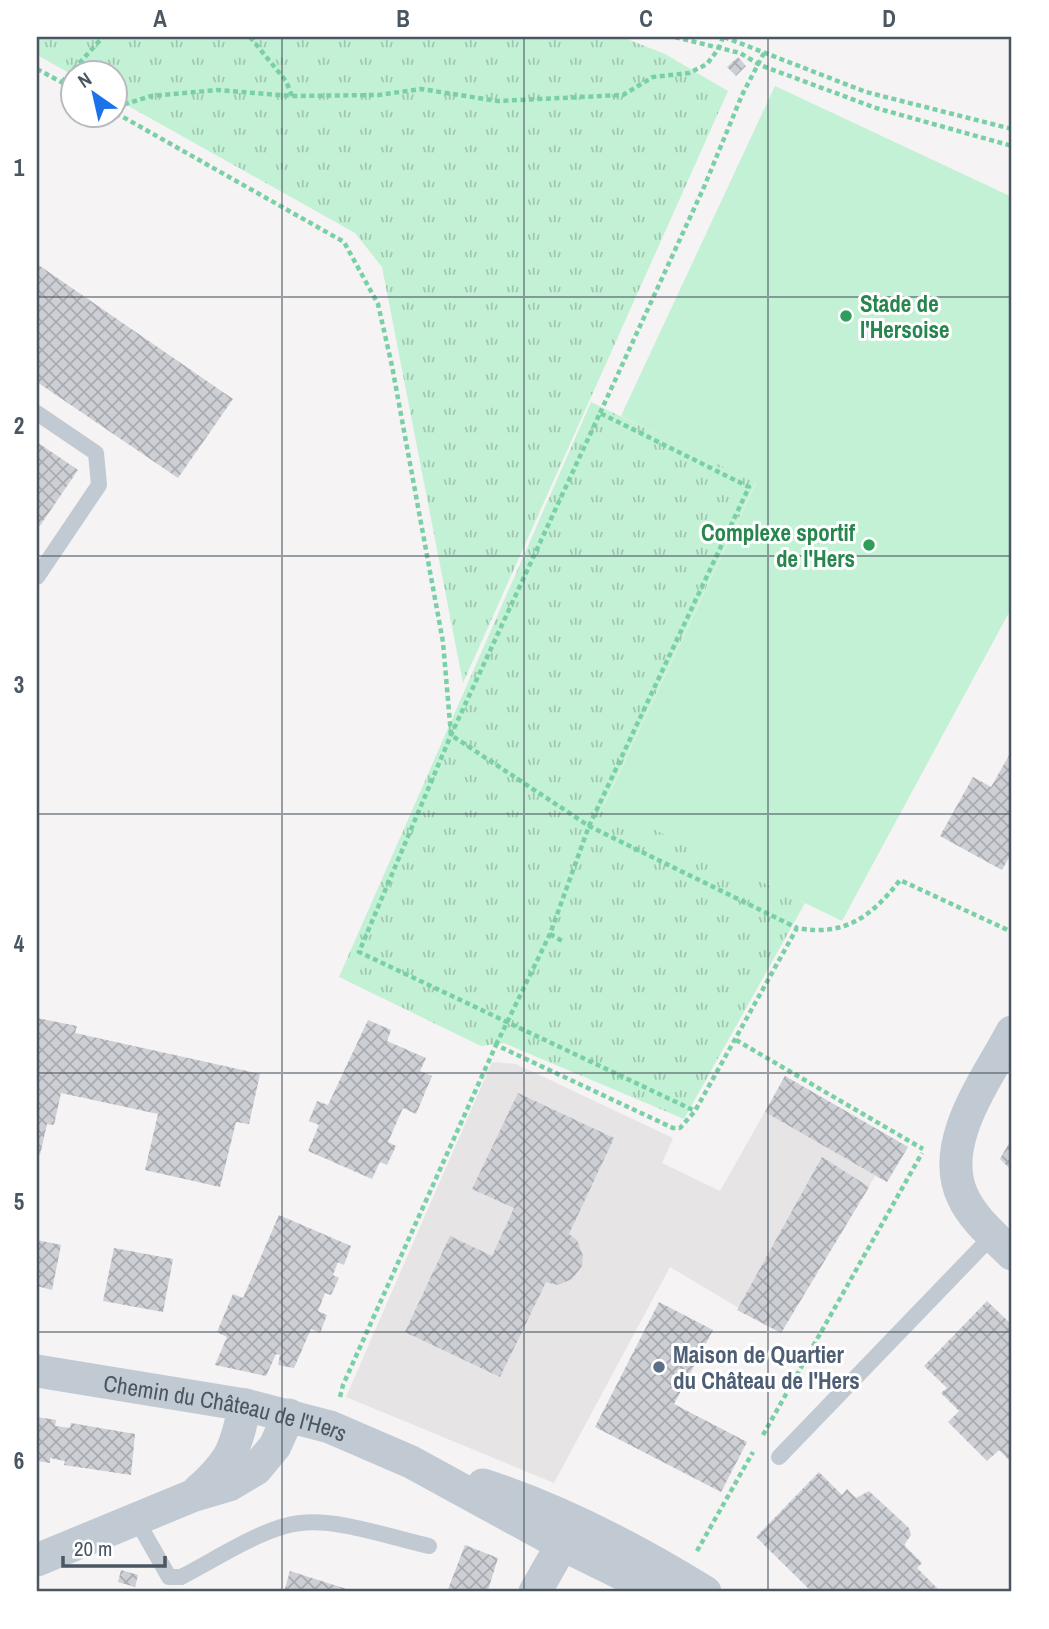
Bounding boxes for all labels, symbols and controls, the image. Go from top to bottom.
text: A [153,3,167,34]
text: B [396,3,410,34]
text: C [639,3,653,34]
text: D [882,3,896,34]
north arrow [60,60,130,130]
text: N [73,66,96,94]
text: 1 [14,152,25,183]
place label: Stade de l'Hersoise [860,288,949,345]
marker: Stade de l'Hersoise [838,308,854,324]
text: 2 [14,410,24,441]
place label: Complexe sportif de l'Hers [701,517,856,574]
marker: Complexe sportif de l'Hers [861,537,877,553]
text: 3 [14,669,24,700]
text: 4 [14,928,25,959]
text: 5 [14,1186,24,1217]
place label: Maison de Quartier du Château de l'Hers [673,1339,860,1396]
marker: Maison de Quartier du Château de l'Hers [651,1359,667,1375]
street label: Chemin du Château de l'Hers [102,1367,352,1448]
text: 6 [14,1445,24,1476]
scale bar [63,1524,164,1568]
text: 20 m [74,1534,112,1563]

